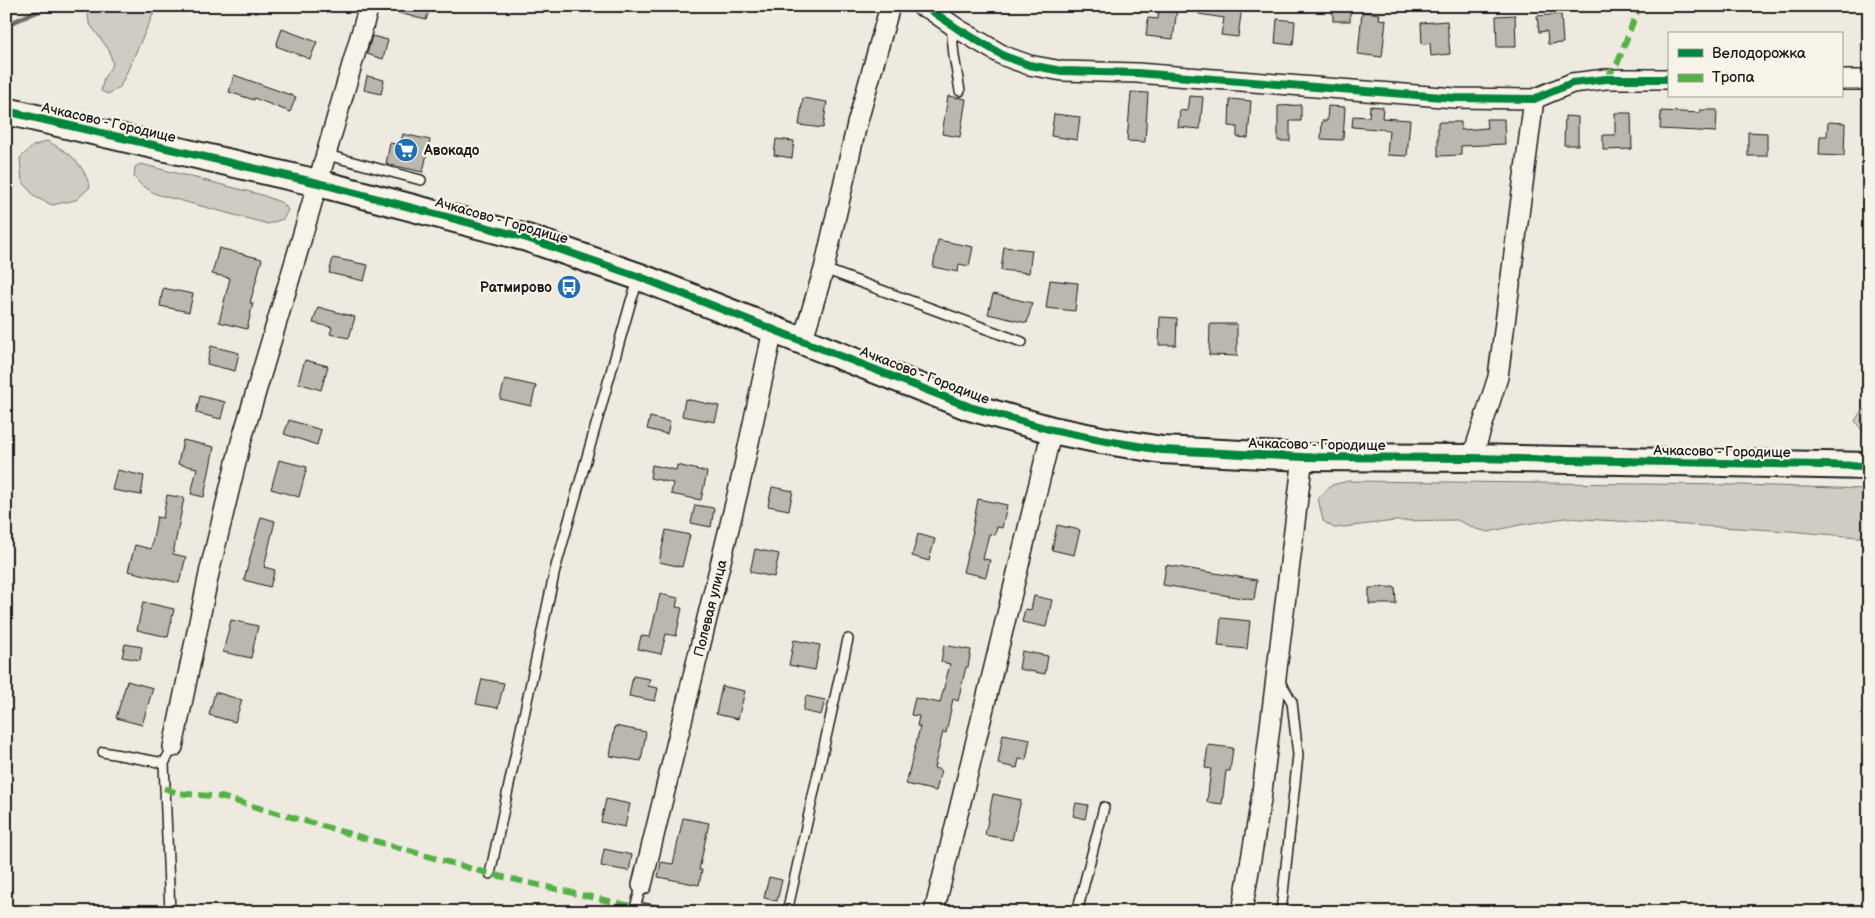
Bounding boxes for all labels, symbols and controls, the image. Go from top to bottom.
legend [1668,32,1842,98]
text: Велодорожка [1712,44,1806,63]
text: Тропа [1712,68,1755,87]
street label: Ачкасово - Городище [39,99,178,146]
supermarket icon: Авокадо [393,137,419,163]
place label: Авокадо [423,142,480,159]
street label: Ачкасово - Городище [433,193,570,248]
bus stop icon: Ратмирово [556,274,582,300]
place label: Ратмирово [480,279,552,296]
street label: Ачкасово - Городище [857,343,992,408]
street label: Ачкасово - Городище [1247,435,1386,454]
street label: Ачкасово - Городище [1652,442,1791,461]
street label: Полевая улица [690,557,731,658]

